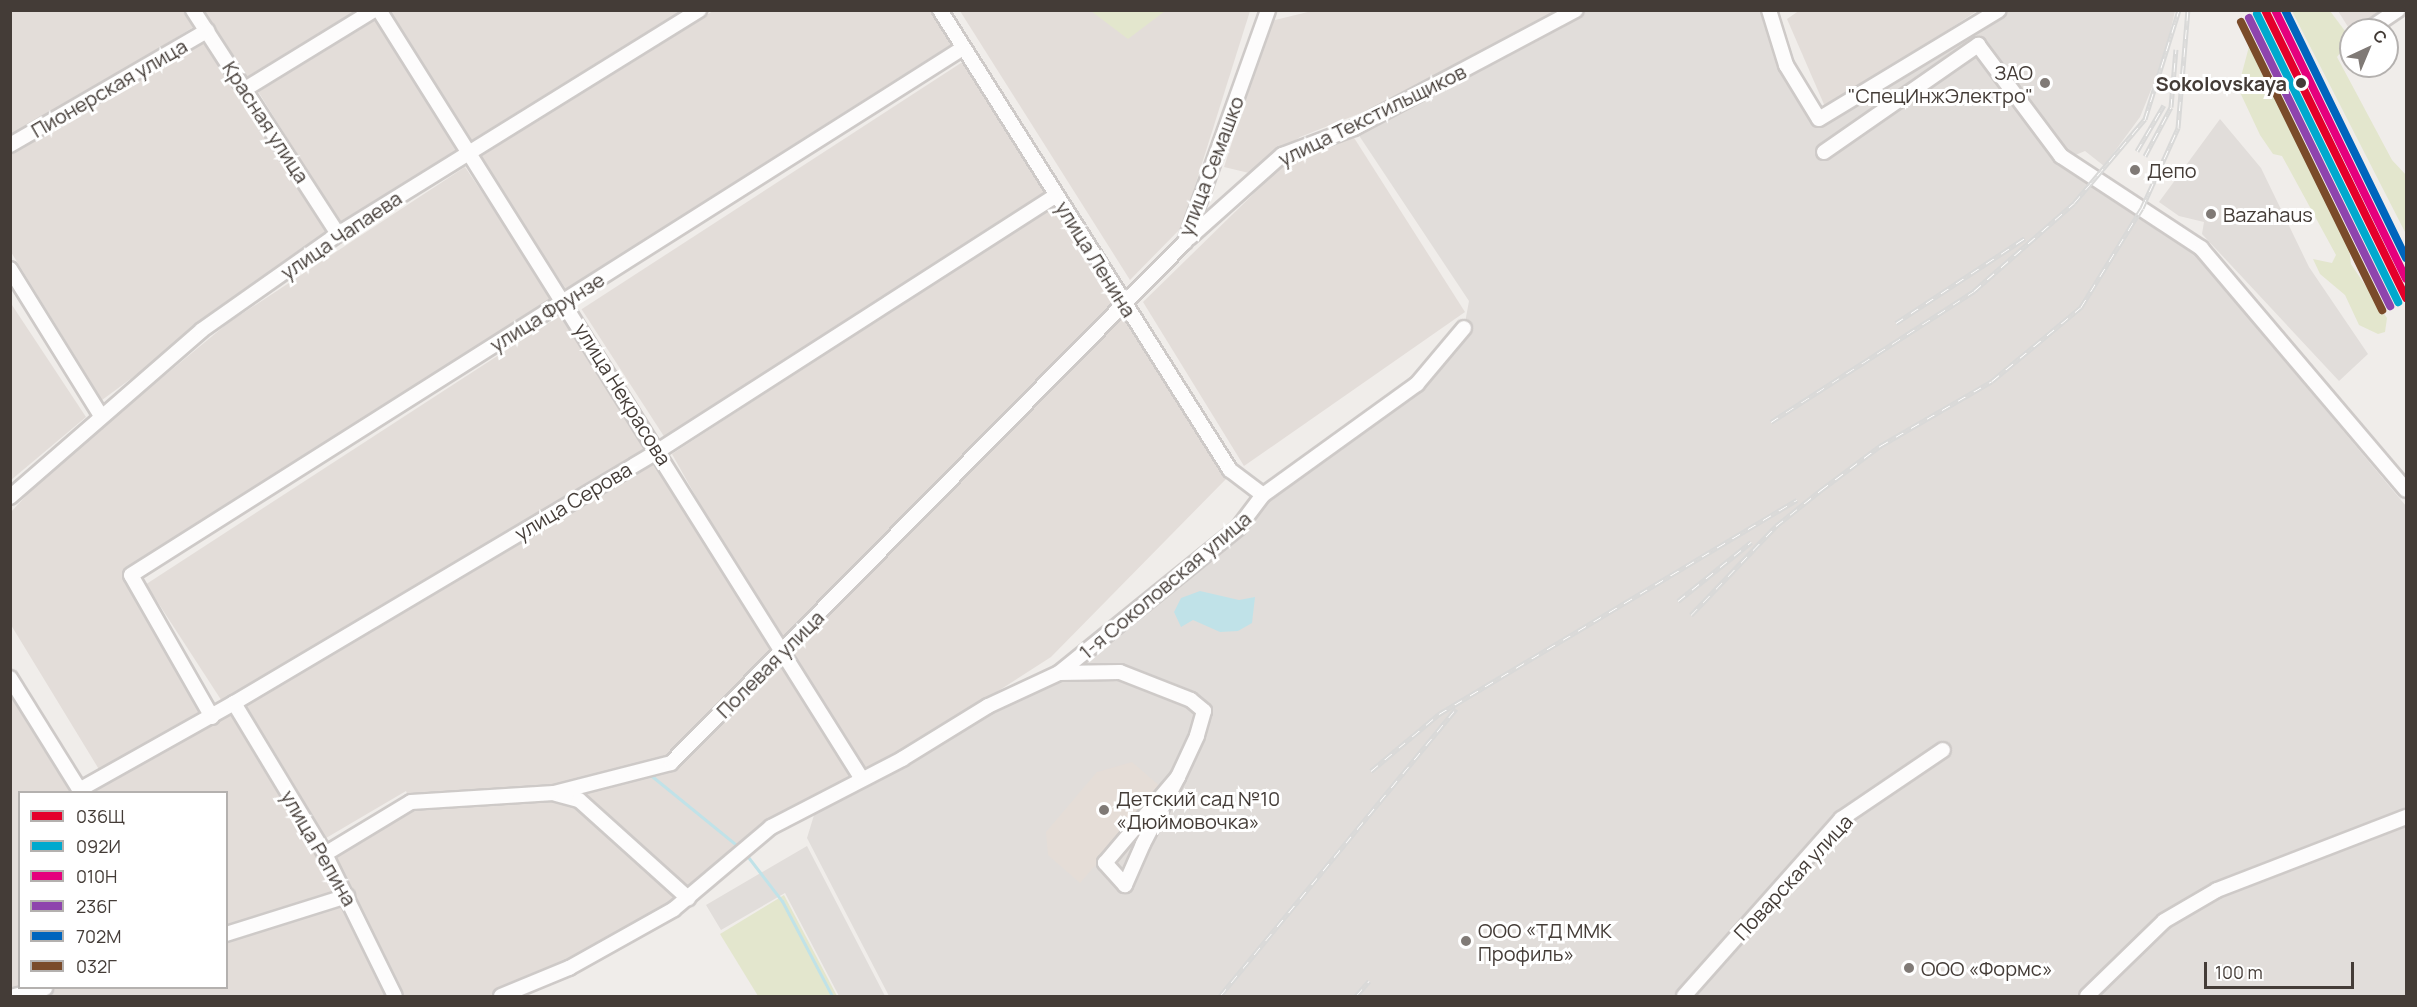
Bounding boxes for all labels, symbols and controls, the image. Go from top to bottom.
north arrow [2339,18,2399,78]
text: С [2368,24,2392,49]
street label: Пионерская улица [27,34,191,142]
street label: Красная улица [218,57,314,187]
street label: улица Текстильщиков [1274,59,1470,171]
place label: ЗАО "СпецИнжЭлектро" [1848,60,2033,107]
place label: Sokolovskaya [2156,71,2287,95]
marker: Sokolovskaya [2292,74,2310,92]
marker: ЗАО "СпецИнжЭлектро" [2038,76,2052,90]
street label: улица Семашко [1173,93,1249,239]
place label: Депо [2147,158,2197,182]
marker: Депо [2128,163,2142,177]
street label: улица Чапаева [276,186,406,284]
street label: улица Ленина [1051,197,1141,321]
place label: Bazahaus [2223,202,2313,226]
marker: Bazahaus [2204,207,2218,221]
street label: улица Фрунзе [485,267,609,357]
street label: улица Некрасова [570,318,676,470]
street label: улица Серова [510,457,636,545]
street label: 1-я Соколовская улица [1074,506,1256,664]
street label: Полевая улица [711,605,829,723]
street label: улица Репина [276,786,362,910]
place label: Детский сад №10 «Дюймовочка» [1116,786,1280,833]
legend [18,791,228,989]
marker: Детский сад №10 «Дюймовочка» [1097,803,1111,817]
text: 036Щ [76,804,125,828]
street label: Поварская улица [1729,809,1857,945]
text: 092И [76,834,121,858]
text: 010Н [76,864,117,888]
text: 236Г [76,894,117,918]
place label: ООО «ТД ММК Профиль» [1478,918,1612,965]
text: 702М [76,924,121,948]
marker: ООО «ТД ММК Профиль» [1459,934,1473,948]
scale bar [2207,950,2357,988]
text: 032Г [76,954,117,978]
place label: ООО «Формс» [1921,956,2053,980]
text: 100 m [2215,960,2263,984]
marker: ООО «Формс» [1902,961,1916,975]

